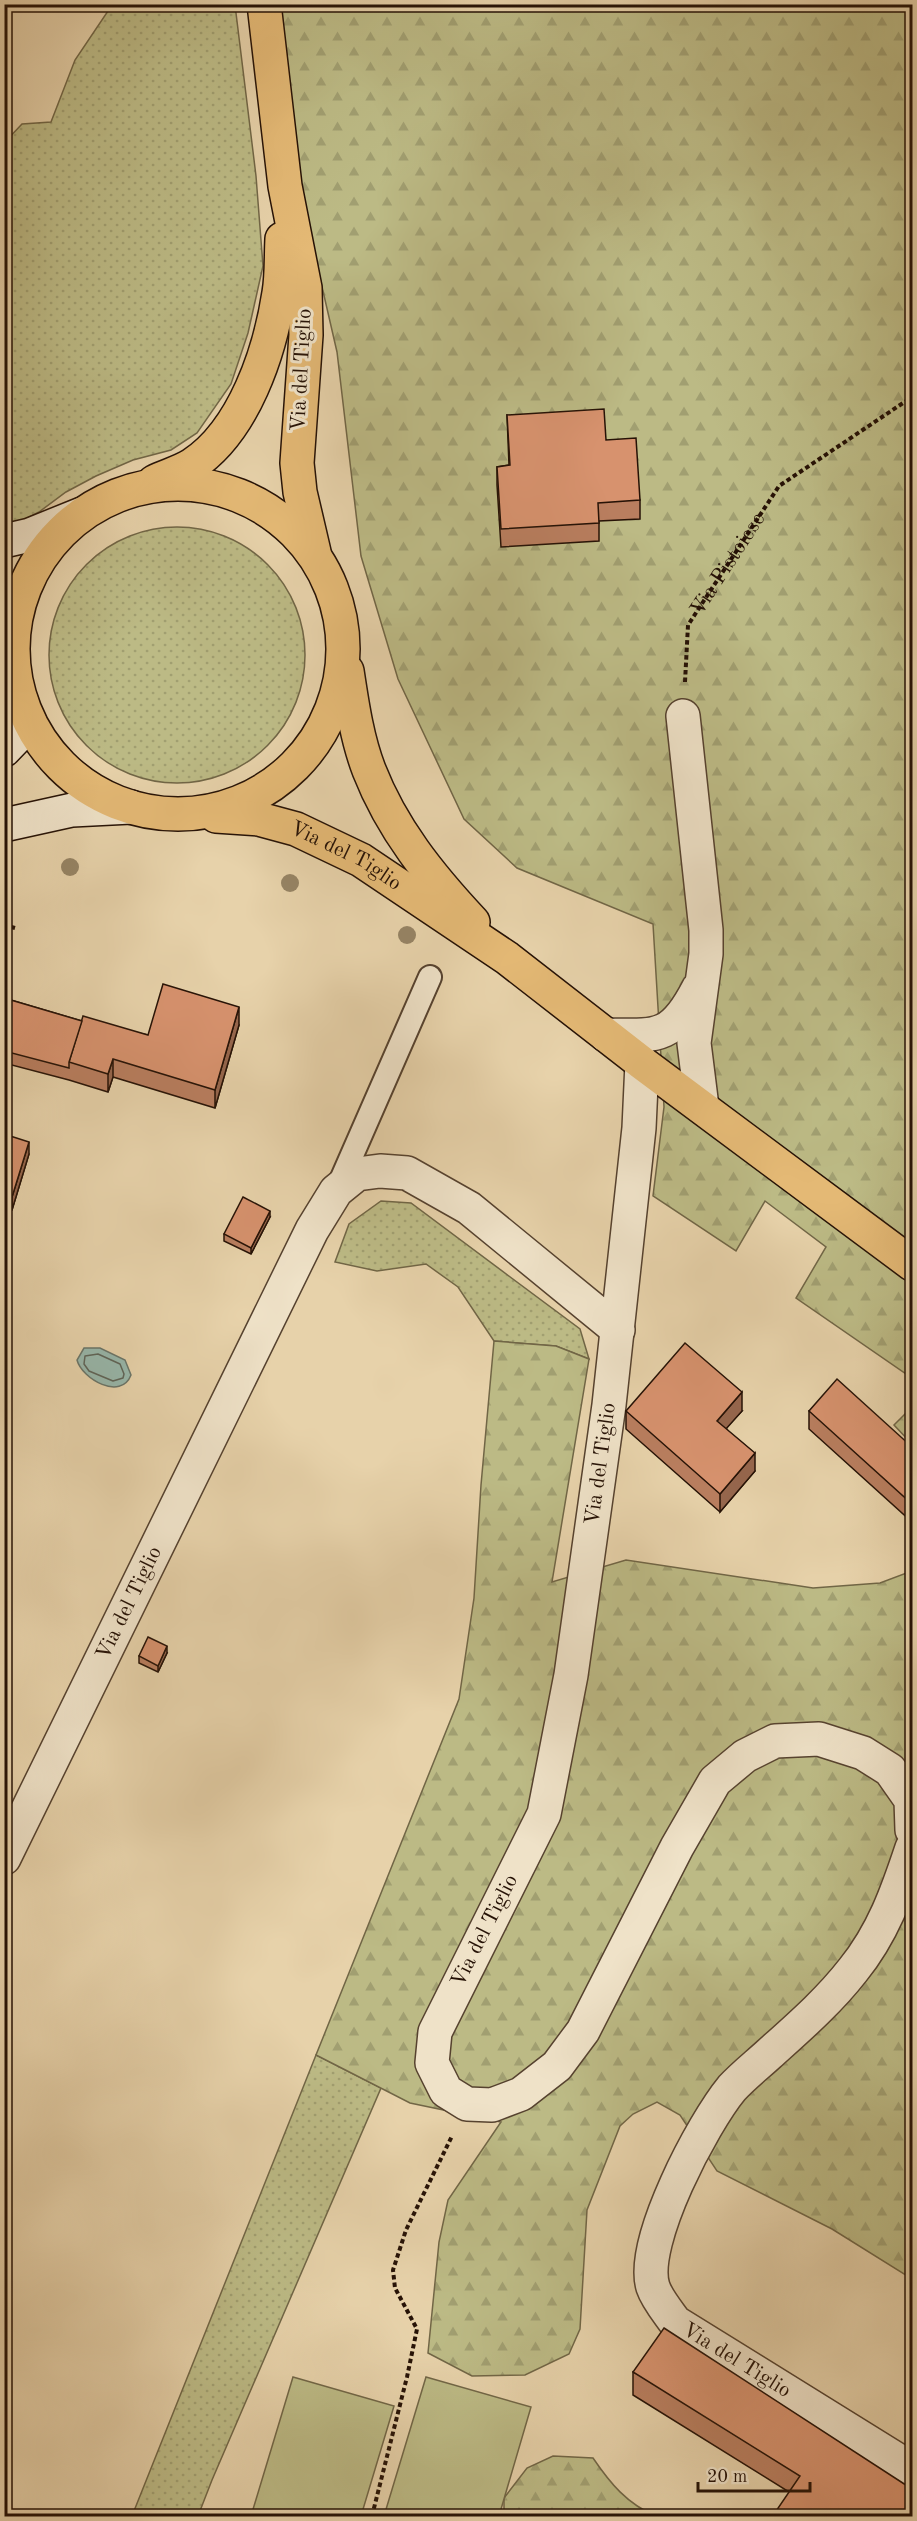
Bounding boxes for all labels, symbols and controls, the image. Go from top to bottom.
street label: Via del Tiglio [288,308,316,432]
street label: Via Pistoiese [687,509,769,619]
street label: Via del Tiglio [287,817,405,894]
street label: Via del Tiglio [582,1402,620,1526]
street label: Via del Tiglio [92,1543,166,1663]
street label: Via del Tiglio [448,1871,522,1991]
street label: Via del Tiglio [679,2319,795,2402]
scale bar [698,2455,810,2493]
text: 20 m [707,2468,747,2486]

